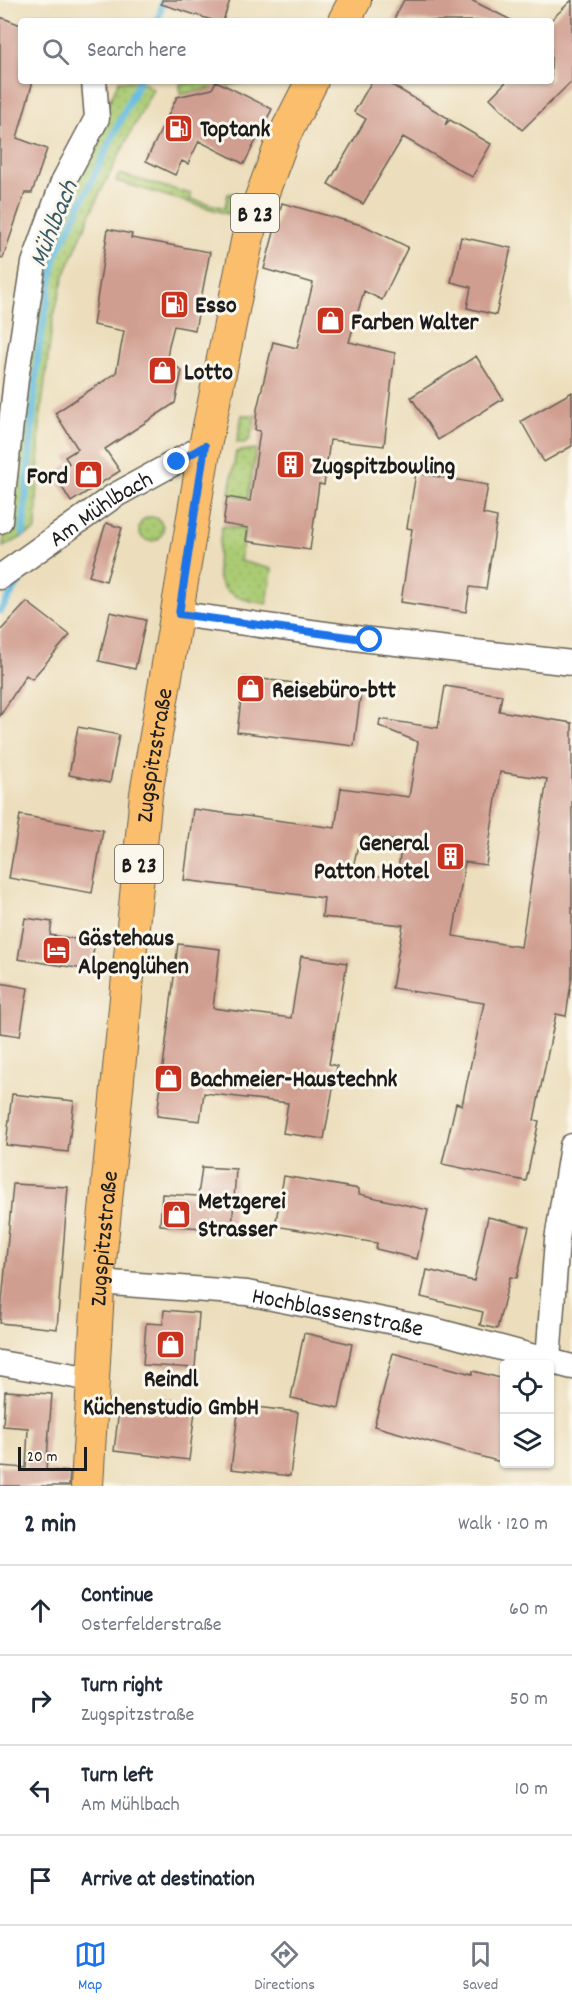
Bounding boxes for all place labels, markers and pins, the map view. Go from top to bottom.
fuel station icon: Toptank [163,112,195,144]
place label: Toptank [200,114,270,148]
fuel station icon: Esso [158,288,190,320]
place label: Esso [195,290,237,324]
shop icon: Farben Walter [314,305,346,337]
place label: Farben Walter [351,307,480,341]
shop icon: Lotto [147,355,179,387]
place label: Lotto [184,357,233,391]
building icon: Zugspitzbowling [275,449,307,481]
place label: Zugspitzbowling [312,451,455,485]
shop icon: Ford [73,459,105,491]
place label: Ford [26,461,68,495]
shop icon: Reisebüro-btt [235,673,267,705]
place label: Reisebüro-btt [272,675,396,709]
place label: General Patton Hotel [314,828,429,890]
building icon: General Patton Hotel [434,840,466,872]
place label: Gästehaus Alpenglühen [78,923,189,985]
hotel icon: Gästehaus Alpenglühen [41,935,73,967]
shop icon: Bachmeier-Haustechnk [153,1062,185,1094]
place label: Bachmeier-Haustechnk [190,1064,398,1098]
place label: Metzgerei Strasser [198,1186,286,1248]
shop icon: Metzgerei Strasser [161,1198,193,1230]
shop icon: Reindl Küchenstudio GmbH [155,1329,187,1361]
place label: Reindl Küchenstudio GmbH [83,1364,259,1426]

